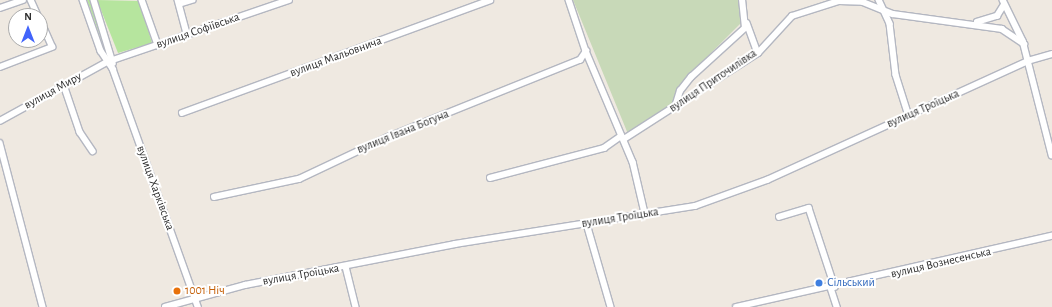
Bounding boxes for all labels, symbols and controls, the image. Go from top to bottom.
north arrow [8,8,48,48]
street label: вулиця Софіївська [154,10,242,52]
text: N [24,11,32,22]
street label: вулиця Мальовнича [288,34,384,80]
street label: вулиця Приточилівка [666,46,760,116]
street label: вулиця Миру [22,69,84,113]
street label: вулиця Троїцька [885,87,961,131]
street label: вулиця Івана Богуна [355,107,451,157]
street label: вулиця Харківська [133,144,177,232]
street label: вулиця Троїцька [581,205,659,231]
street label: вулиця Вознесенська [890,244,992,282]
street label: вулиця Троїцька [262,261,340,289]
place label: Сільський [827,276,875,290]
marker: Сільський [814,278,824,288]
place label: 1001 Ніч [185,284,225,298]
marker: 1001 Ніч [172,286,182,296]

